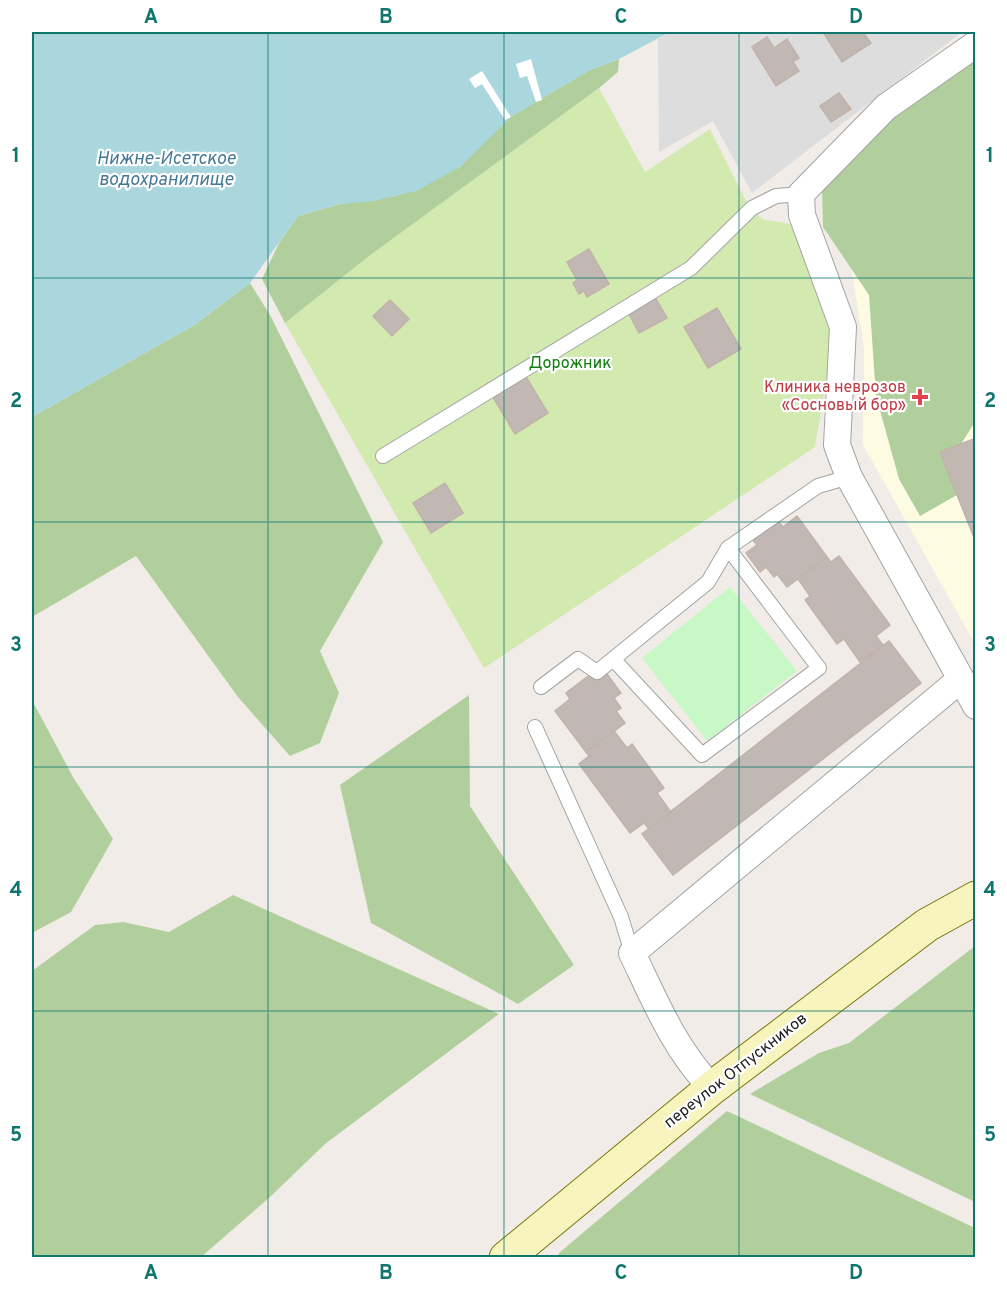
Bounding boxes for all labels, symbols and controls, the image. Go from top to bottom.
text: A [144,5,158,31]
text: B [379,5,393,31]
text: C [615,5,627,31]
text: D [849,5,863,31]
text: 1 [12,144,20,170]
text: 1 [986,144,994,170]
water label: Нижне-Исетское водохранилище [97,148,236,192]
park label: Дорожник [529,354,611,374]
place label: Клиника неврозов «Сосновый бор» [764,378,906,416]
marker: Клиника неврозов «Сосновый бор» [911,388,929,406]
text: 2 [10,389,22,415]
text: 2 [984,389,996,415]
text: 3 [10,633,22,659]
text: 3 [984,633,996,659]
text: 4 [10,878,22,904]
text: 4 [984,878,996,904]
street label: переулок Отпускников [660,1009,812,1133]
text: 5 [10,1123,22,1149]
text: 5 [984,1123,996,1149]
text: A [144,1261,158,1287]
text: B [379,1261,393,1287]
text: C [615,1261,627,1287]
text: D [849,1261,863,1287]

